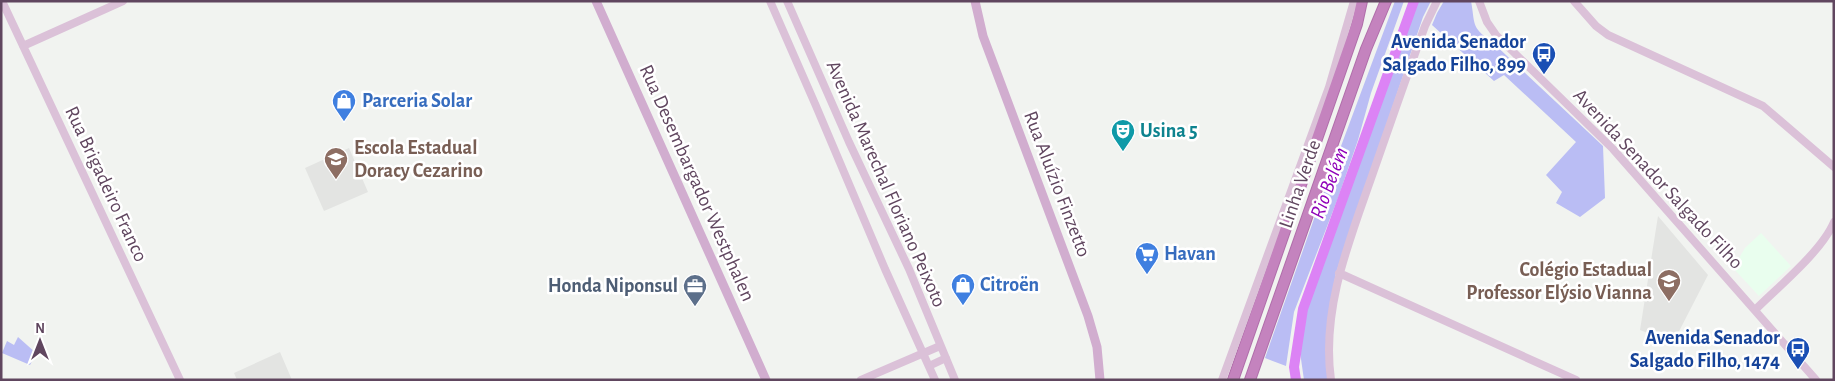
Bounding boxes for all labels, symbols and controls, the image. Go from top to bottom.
place label: Avenida Senador Salgado Filho, 899 [1382,32,1526,75]
bus stop icon: Avenida Senador Salgado Filho, 899 [1531,41,1557,75]
street label: Avenida Marechal Floriano Peixoto [823,58,949,310]
street label: Rua Desembargador Westphalen [636,62,758,304]
street label: Avenida Senador Salgado Filho [1569,85,1747,273]
shop icon: Parceria Solar [331,88,357,122]
place label: Parceria Solar [362,91,472,111]
street label: Rua Brigadeiro Franco [61,103,151,265]
street label: Rua Aluízio Finzetto [1020,108,1094,260]
theatre icon: Usina 5 [1110,118,1136,152]
place label: Usina 5 [1140,121,1198,141]
street label: Linha Verde [1276,137,1324,231]
place label: Escola Estadual Doracy Cezarino [354,138,483,181]
water label: Rio Belém [1306,145,1352,221]
school or university icon: Escola Estadual Doracy Cezarino [323,146,349,180]
supermarket icon: Havan [1134,241,1160,275]
place label: Havan [1164,244,1216,264]
place label: Colégio Estadual Professor Elýsio Vianna [1466,260,1652,303]
school or university icon: Colégio Estadual Professor Elýsio Vianna [1656,268,1682,302]
shop icon: Citroën [950,272,976,306]
office icon: Honda Niponsul [682,273,708,307]
place label: Citroën [980,275,1039,295]
place label: Honda Niponsul [548,276,678,296]
north arrow [15,316,65,366]
text: N [35,322,45,336]
place label: Avenida Senador Salgado Filho, 1474 [1630,328,1780,371]
bus stop icon: Avenida Senador Salgado Filho, 1474 [1785,336,1811,370]

